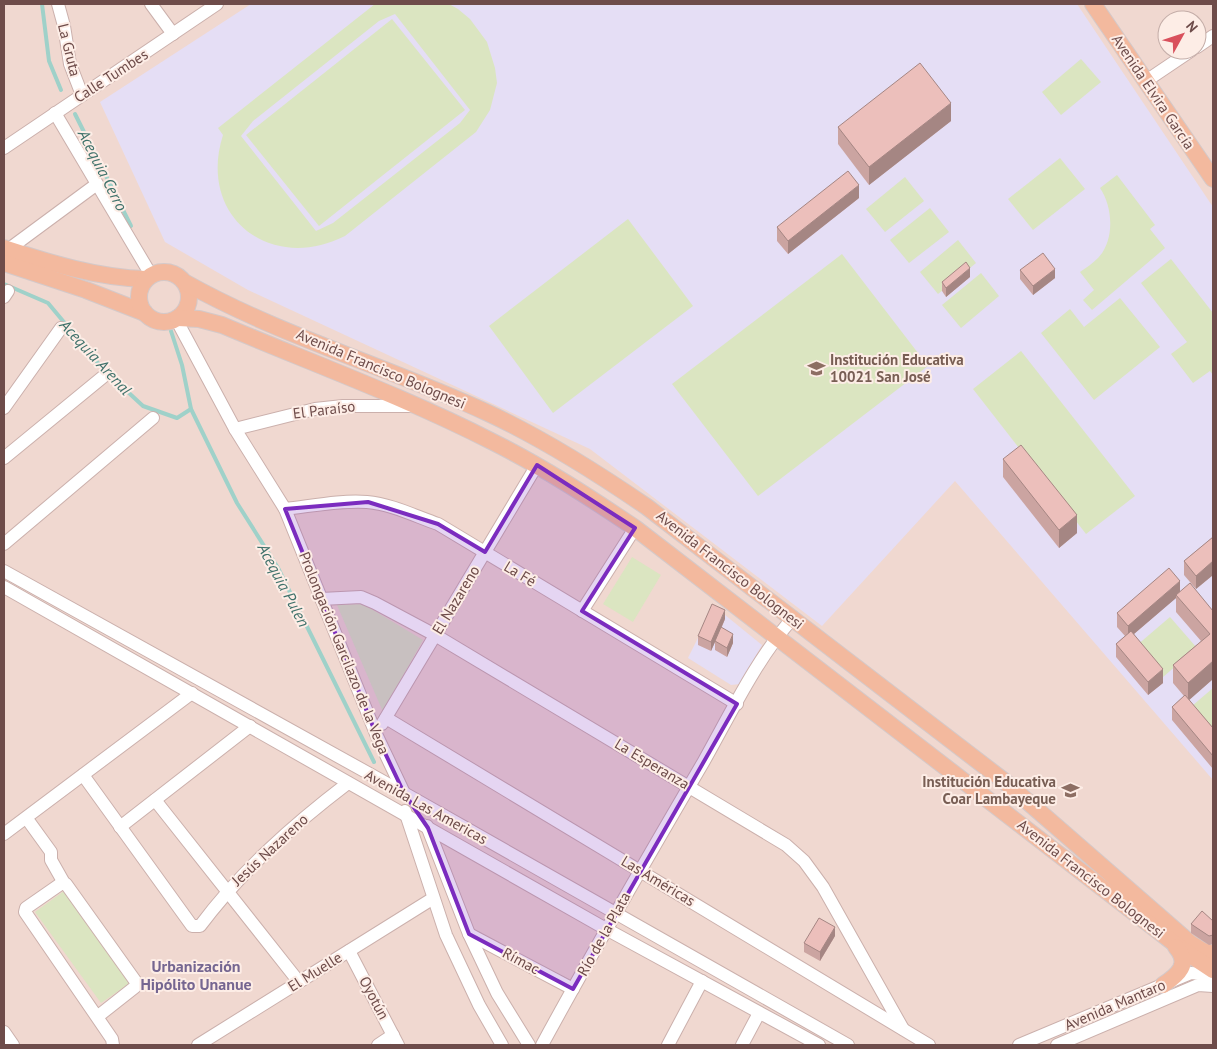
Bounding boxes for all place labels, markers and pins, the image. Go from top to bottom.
place label: Institución Educativa 10021 San José [830,350,964,386]
school or university icon: Institución Educativa 10021 San José [806,359,826,379]
place label: Institución Educativa Coar Lambayeque [922,772,1056,808]
school or university icon: Institución Educativa Coar Lambayeque [1060,781,1080,801]

